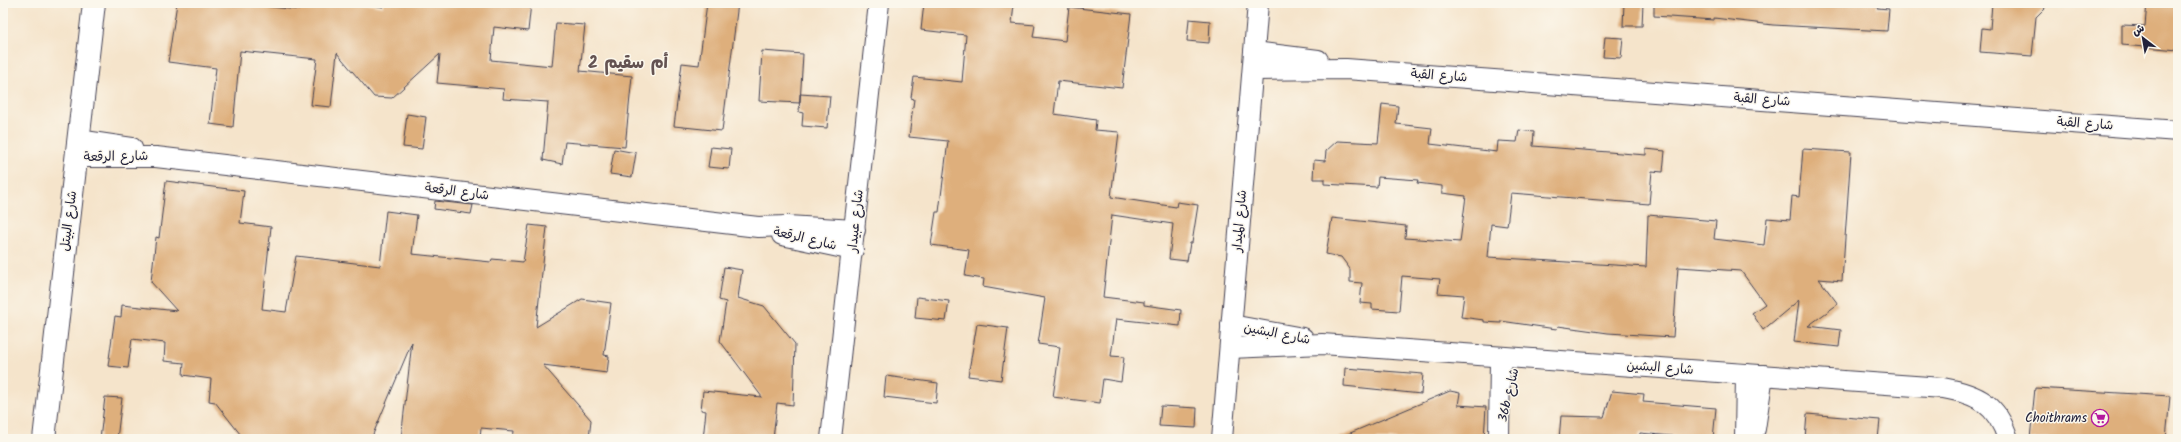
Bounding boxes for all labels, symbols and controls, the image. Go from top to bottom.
north arrow [2123,18,2163,58]
text: ش [2129,19,2148,41]
district label: أم سقيم 2 [588,50,669,77]
street label: شارع القبة [1410,64,1468,88]
street label: شارع القبة [1733,88,1791,112]
street label: شارع القبة [2056,112,2114,136]
street label: شارع الرقعة [84,146,148,168]
street label: شارع الرقعة [424,178,490,206]
street label: شارع البيتل [55,189,83,253]
street label: شارع عبيدار [842,189,870,254]
street label: شارع الميدار [1227,189,1253,254]
street label: شارع الرقعة [771,222,839,256]
street label: شارع البشين [1242,317,1312,351]
street label: شارع البشين [1626,355,1694,381]
street label: 36b شارع [1493,366,1525,424]
place label: Choithrams [2025,408,2087,429]
supermarket icon: Choithrams [2090,408,2110,428]

